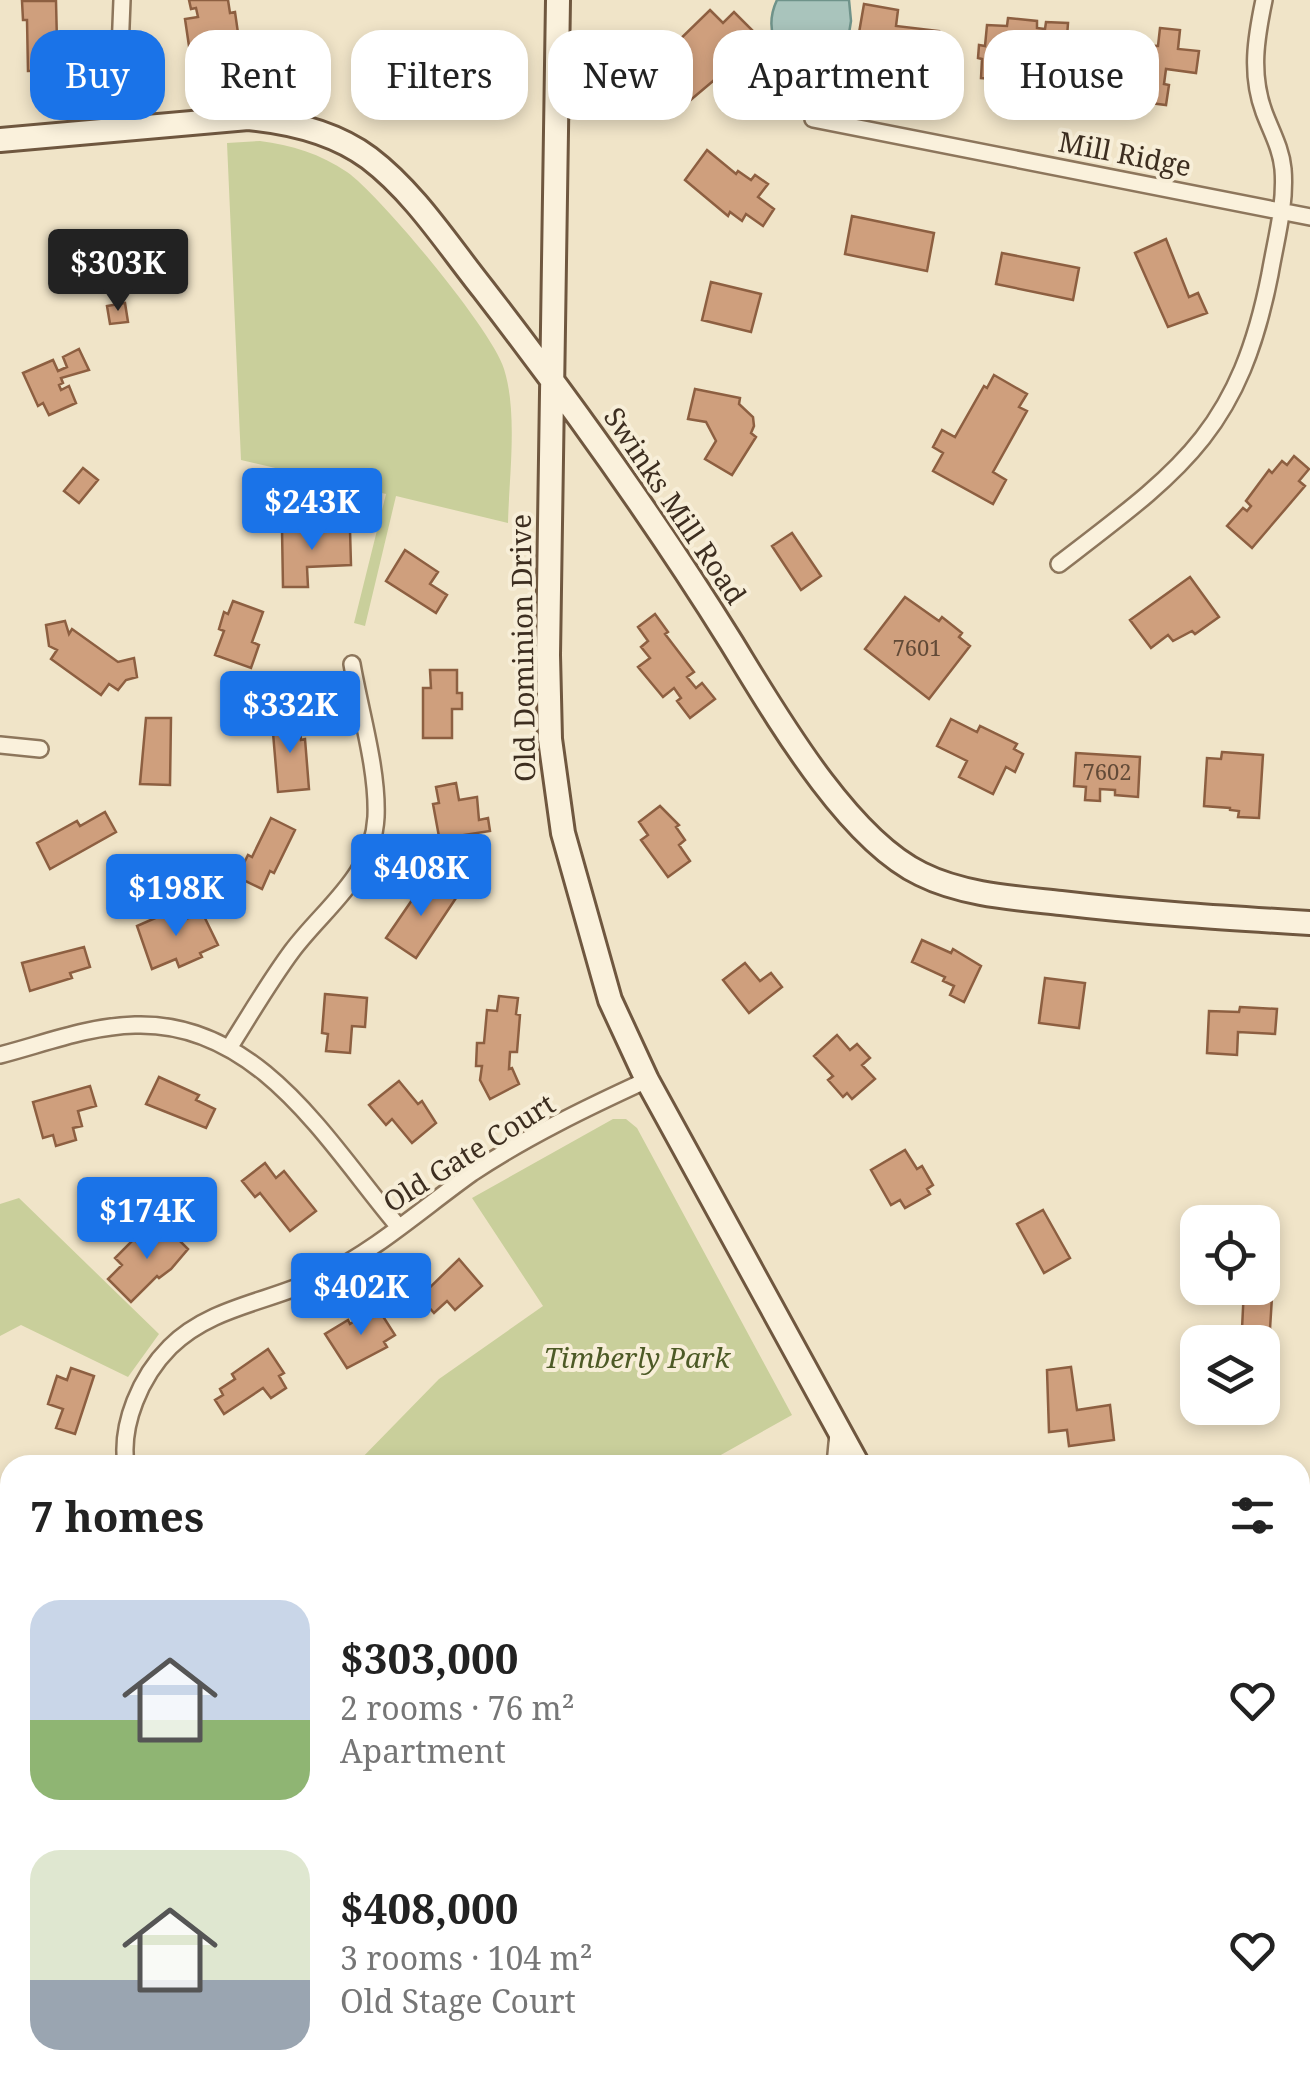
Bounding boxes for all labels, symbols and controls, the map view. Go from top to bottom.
chip: Buy [30,30,165,120]
chip: Rent [185,30,331,120]
chip: Filters [351,30,528,120]
chip: New [548,30,693,120]
chip: Apartment [713,30,964,120]
chip: House [984,30,1159,120]
street label: Mill Ridge [1056,122,1195,184]
pin: $303K [48,229,188,314]
text: $303K [70,240,166,283]
street label: Swinks Mill Road [596,400,756,611]
pin: $243K [242,468,382,553]
text: $243K [264,479,360,522]
street label: Old Dominion Drive [501,514,543,782]
house number: 7601 [892,632,942,662]
pin: $332K [220,671,360,756]
text: $332K [242,682,338,725]
house number: 7602 [1082,756,1132,786]
pin: $408K [351,834,491,919]
text: $408K [373,845,469,888]
pin: $198K [106,854,246,939]
text: $198K [128,865,224,908]
street label: Old Gate Court [375,1084,562,1220]
pin: $174K [77,1177,217,1262]
text: $174K [99,1188,195,1231]
map controls [1180,1205,1280,1425]
button: locate [1180,1205,1280,1305]
pin: $402K [291,1253,431,1338]
text: $402K [313,1264,409,1307]
button: layers [1180,1325,1280,1425]
park label: Timberly Park [544,1338,731,1376]
text: 7 homes [30,1487,204,1544]
icon: filters [1225,1488,1280,1543]
text: $303,000 [340,1629,518,1686]
icon: home [110,1640,230,1760]
icon: heart [1225,1673,1280,1728]
text: 2 rooms · 76 m² [340,1686,575,1729]
text: Apartment [340,1729,506,1772]
text: $408,000 [340,1879,518,1936]
icon: home [110,1890,230,2010]
icon: heart [1225,1923,1280,1978]
text: 3 rooms · 104 m² [340,1936,593,1979]
text: Old Stage Court [340,1979,576,2022]

